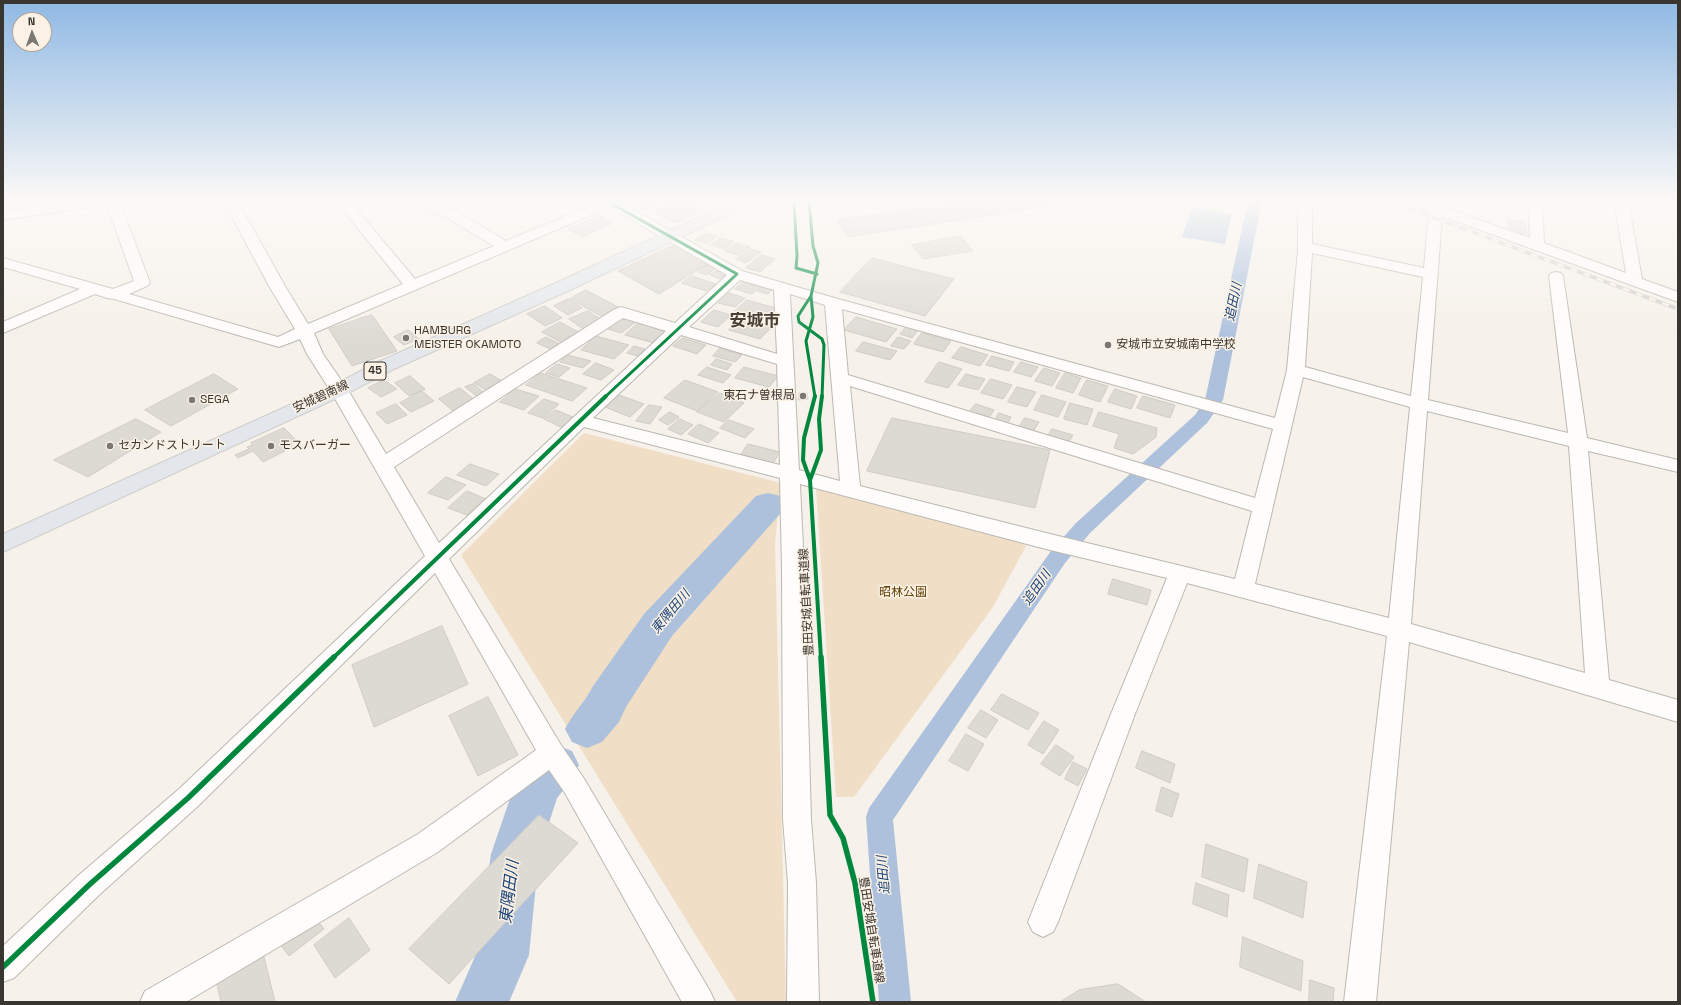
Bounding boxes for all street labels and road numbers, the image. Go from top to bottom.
road number: 45 [364,362,386,380]
street label: 安城碧南線 [291,378,351,416]
street label: 豊田安城自転車道線 [797,548,817,656]
street label: 豊田安城自転車道線 [855,876,887,984]

